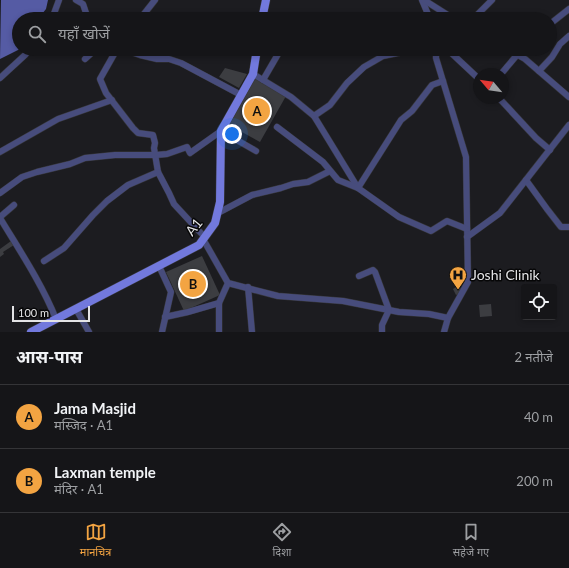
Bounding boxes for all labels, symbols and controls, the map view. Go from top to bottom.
search box [12,12,557,56]
icon: search [26,23,48,45]
text: यहाँ खोजें [58,24,110,42]
north arrow [473,68,509,104]
pin: A [244,96,270,126]
your location [222,124,242,144]
street label: A1 [181,214,206,239]
hospital icon: Joshi Clinik [448,265,468,290]
place label: Joshi Clinik [471,266,541,283]
pin: B [180,269,206,299]
map controls [521,284,557,320]
button: locate [521,284,557,320]
scale bar [12,304,90,323]
text: 100 m [18,306,49,319]
text: आस-पास [16,346,82,367]
text: 2 नतीजे [514,349,553,365]
text: Jama Masjid [54,399,136,417]
text: A [24,409,34,425]
text: 40 m [524,409,553,425]
text: मस्जिद · A1 [54,417,113,433]
text: Laxman temple [54,463,156,481]
text: B [25,473,33,489]
text: 200 m [516,473,553,489]
text: मंदिर · A1 [54,481,104,497]
tab: मानचित्र [80,521,111,560]
tab: दिशा [271,521,293,560]
tab: सहेजे गए [453,521,489,560]

